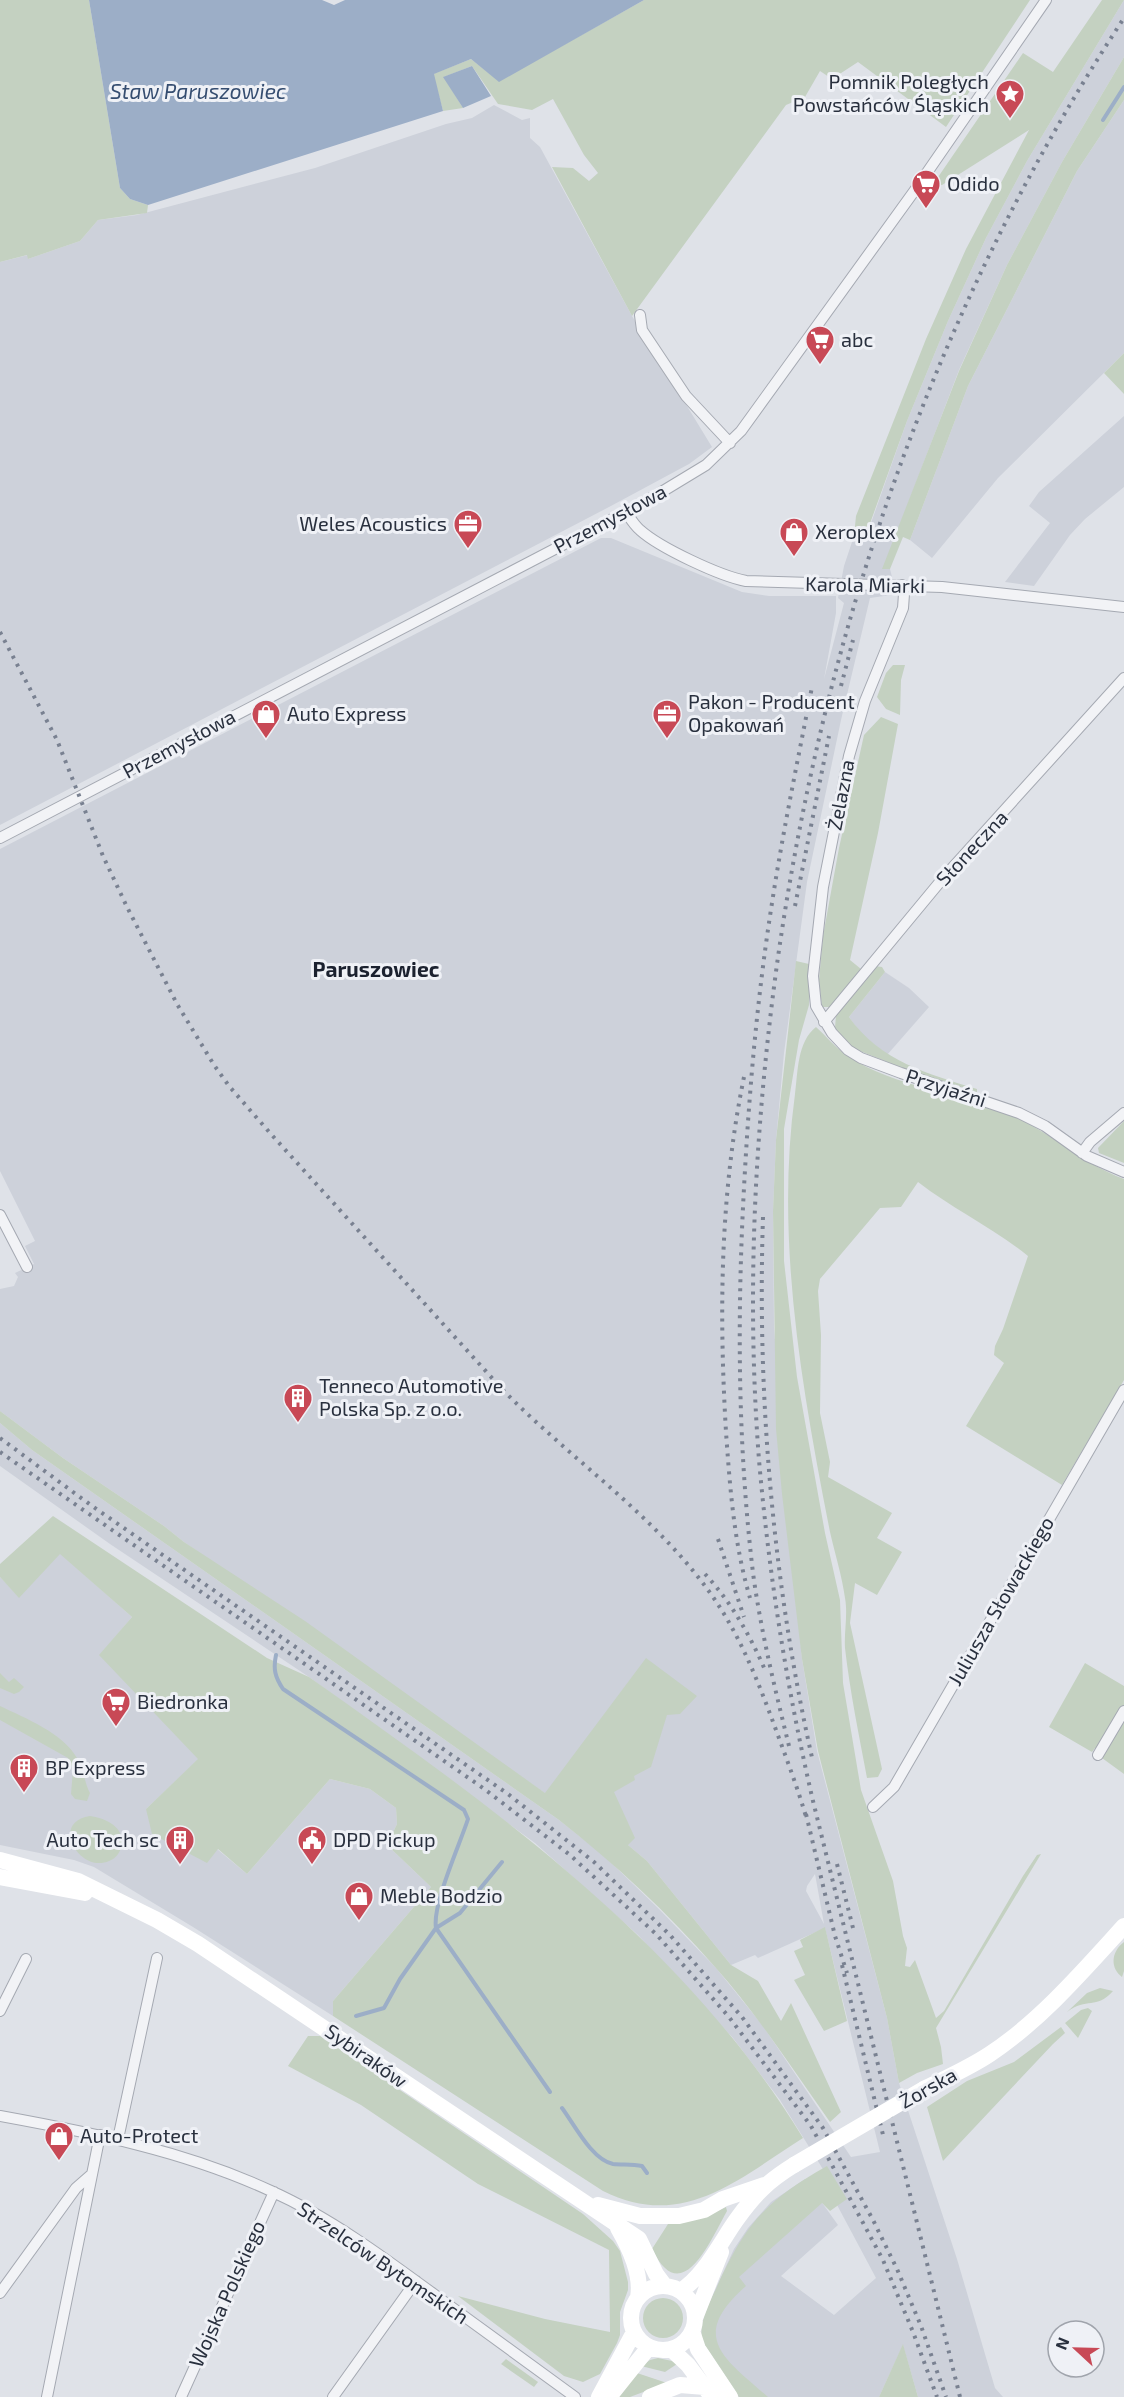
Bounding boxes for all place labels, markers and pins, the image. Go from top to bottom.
place label: Pomnik Poległych Powstańców Śląskich [793,69,989,116]
place icon: Pomnik Poległych Powstańców Śląskich [994,78,1026,120]
supermarket icon: Odido [910,168,942,210]
place label: Odido [947,171,1000,195]
supermarket icon: abc [804,324,836,366]
place label: abc [841,327,873,351]
office icon: Weles Acoustics [452,508,484,550]
place label: Weles Acoustics [299,511,447,535]
shop icon: Xeroplex [778,516,810,558]
place label: Xeroplex [815,519,896,543]
place label: Pakon - Producent Opakowań [688,689,855,736]
shop icon: Auto Express [250,698,282,740]
office icon: Pakon - Producent Opakowań [651,698,683,740]
place label: Auto Express [287,701,406,725]
place label: Tenneco Automotive Polska Sp. z o.o. [319,1373,504,1420]
building icon: Tenneco Automotive Polska Sp. z o.o. [282,1382,314,1424]
supermarket icon: Biedronka [100,1686,132,1728]
place label: Biedronka [137,1689,228,1713]
building icon: BP Express [8,1752,40,1794]
place label: BP Express [45,1755,145,1779]
building icon: Auto Tech sc [164,1824,196,1866]
public building icon: DPD Pickup [296,1824,328,1866]
place label: Auto Tech sc [46,1827,159,1851]
place label: DPD Pickup [333,1827,436,1851]
shop icon: Meble Bodzio [343,1880,375,1922]
place label: Meble Bodzio [380,1883,503,1907]
shop icon: Auto-Protect [43,2120,75,2162]
place label: Auto-Protect [80,2123,199,2147]

